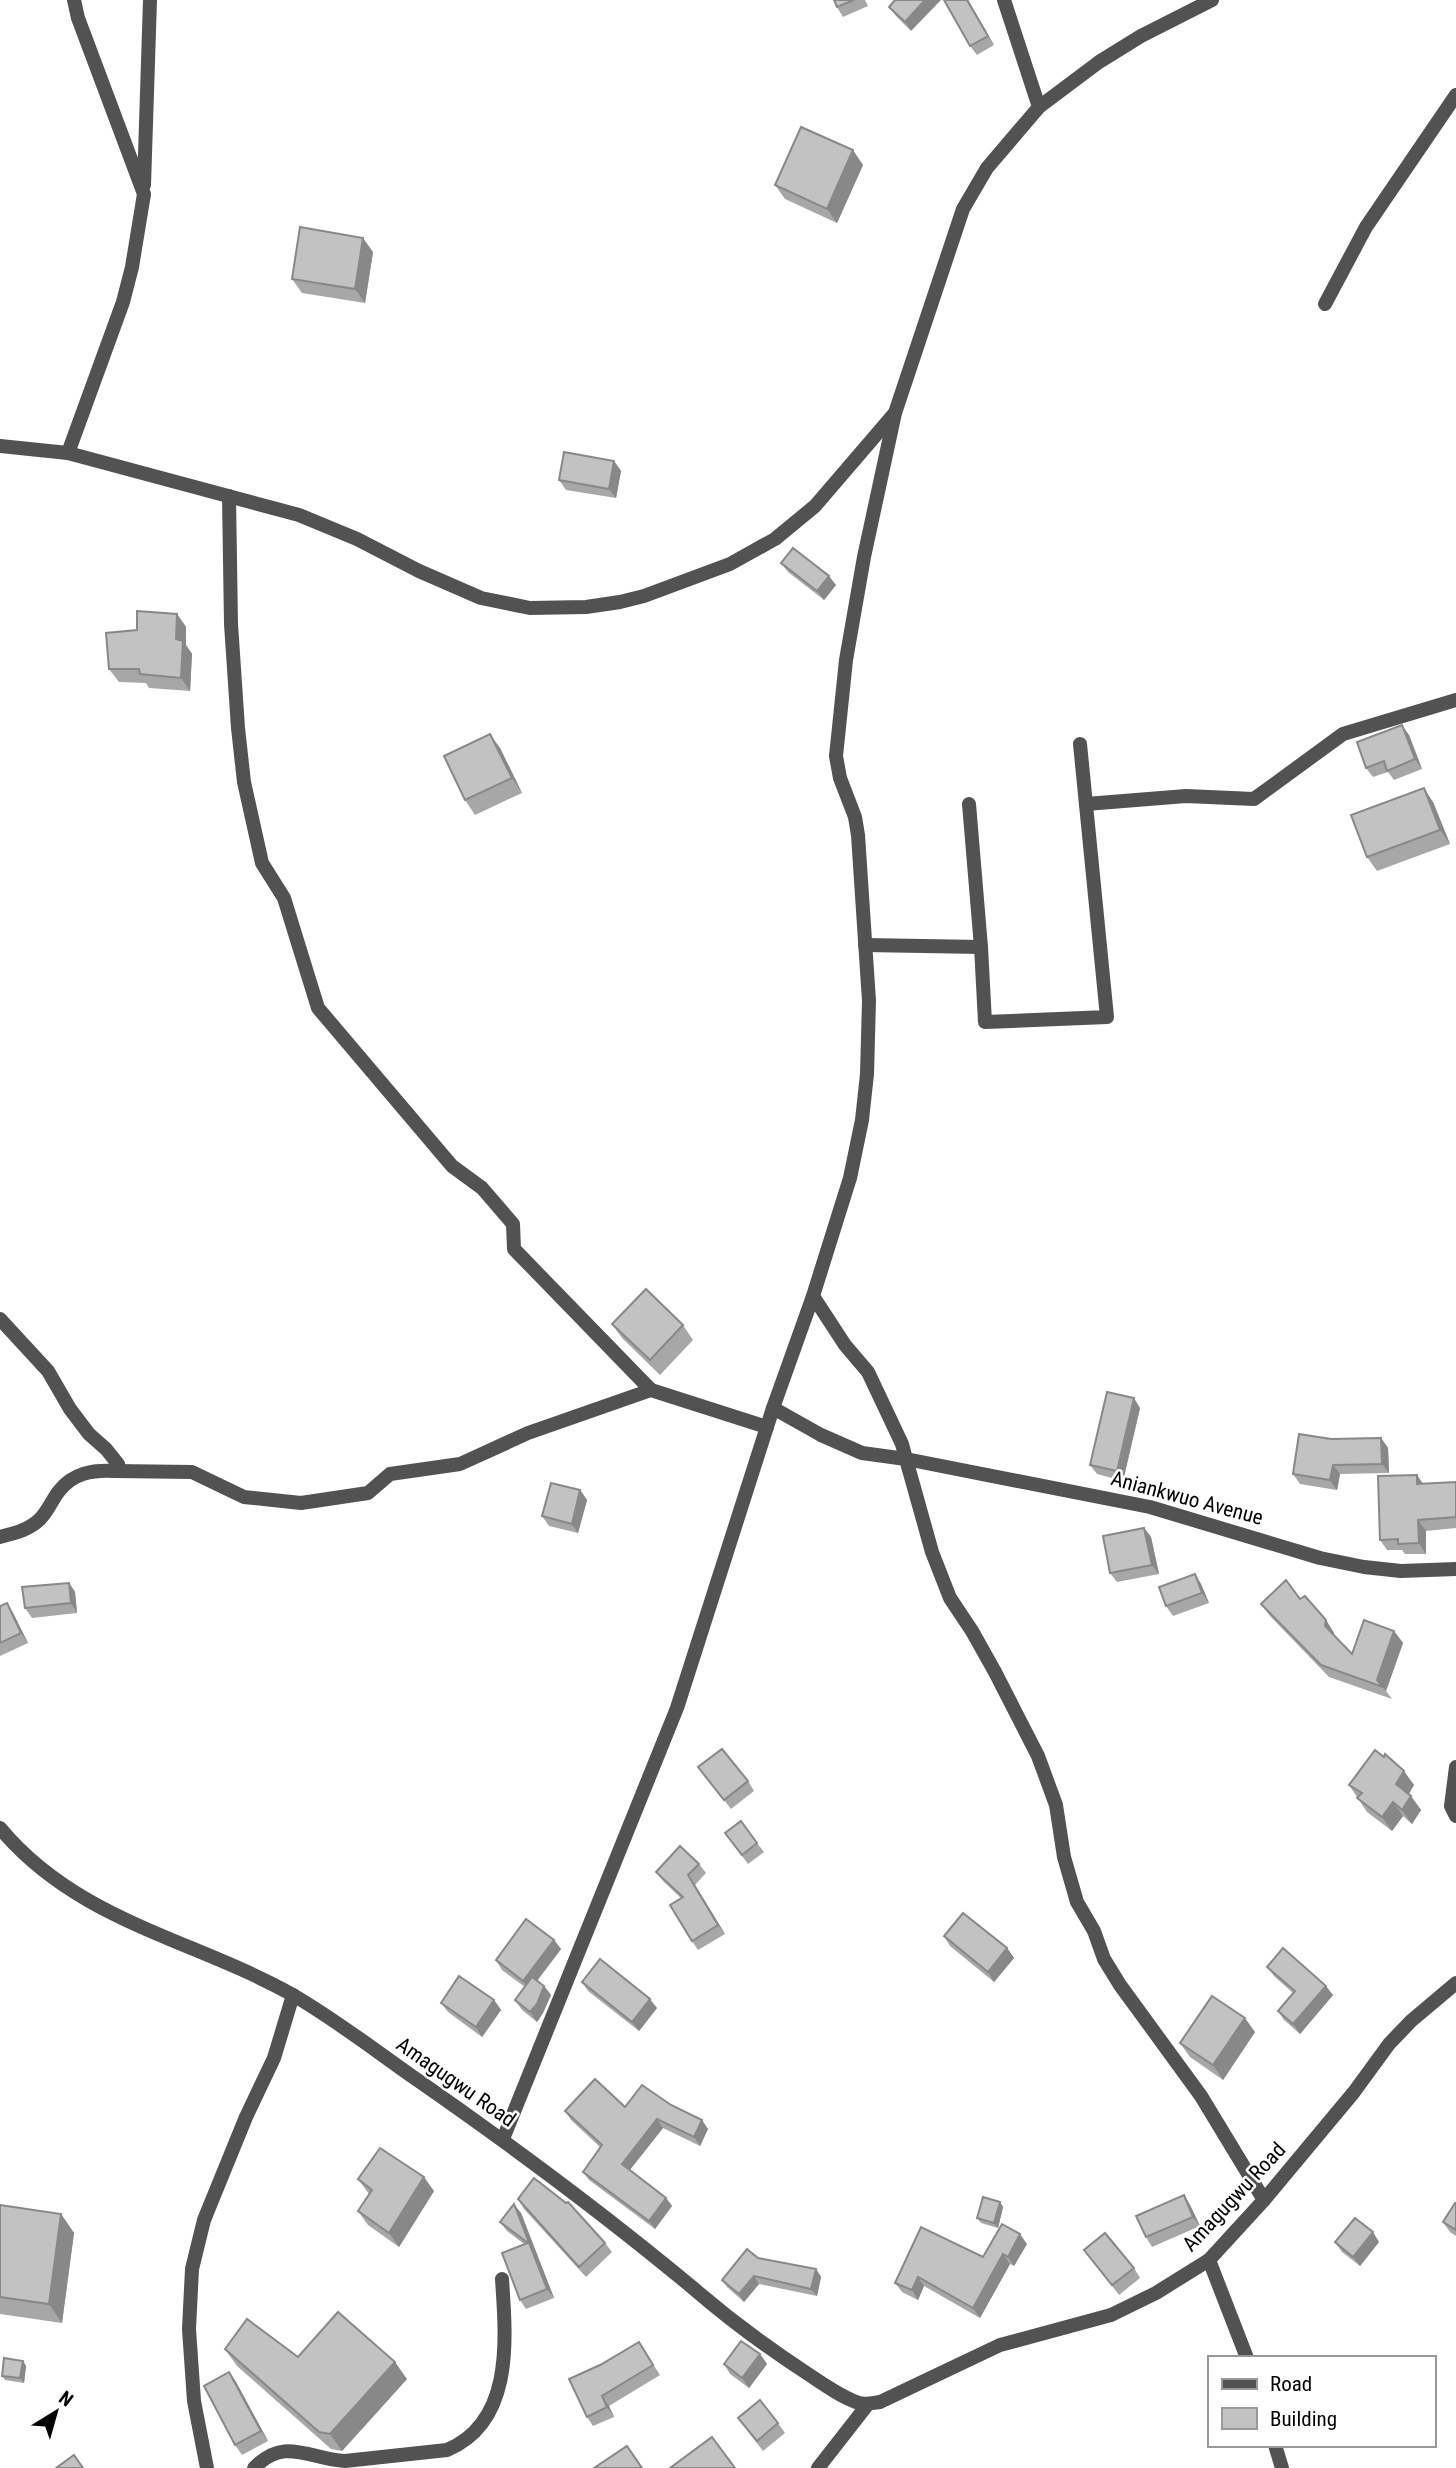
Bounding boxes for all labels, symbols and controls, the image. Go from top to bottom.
street label: Aniankwuo Avenue [1108,1466,1266,1530]
street label: Amagugwu Road [392,2032,520,2132]
street label: Amagugwu Road [1178,2138,1290,2256]
legend [1208,2356,1435,2447]
text: Road [1270,2372,1312,2396]
north arrow [21,2377,91,2447]
text: N [54,2386,77,2412]
text: Building [1270,2407,1337,2431]

